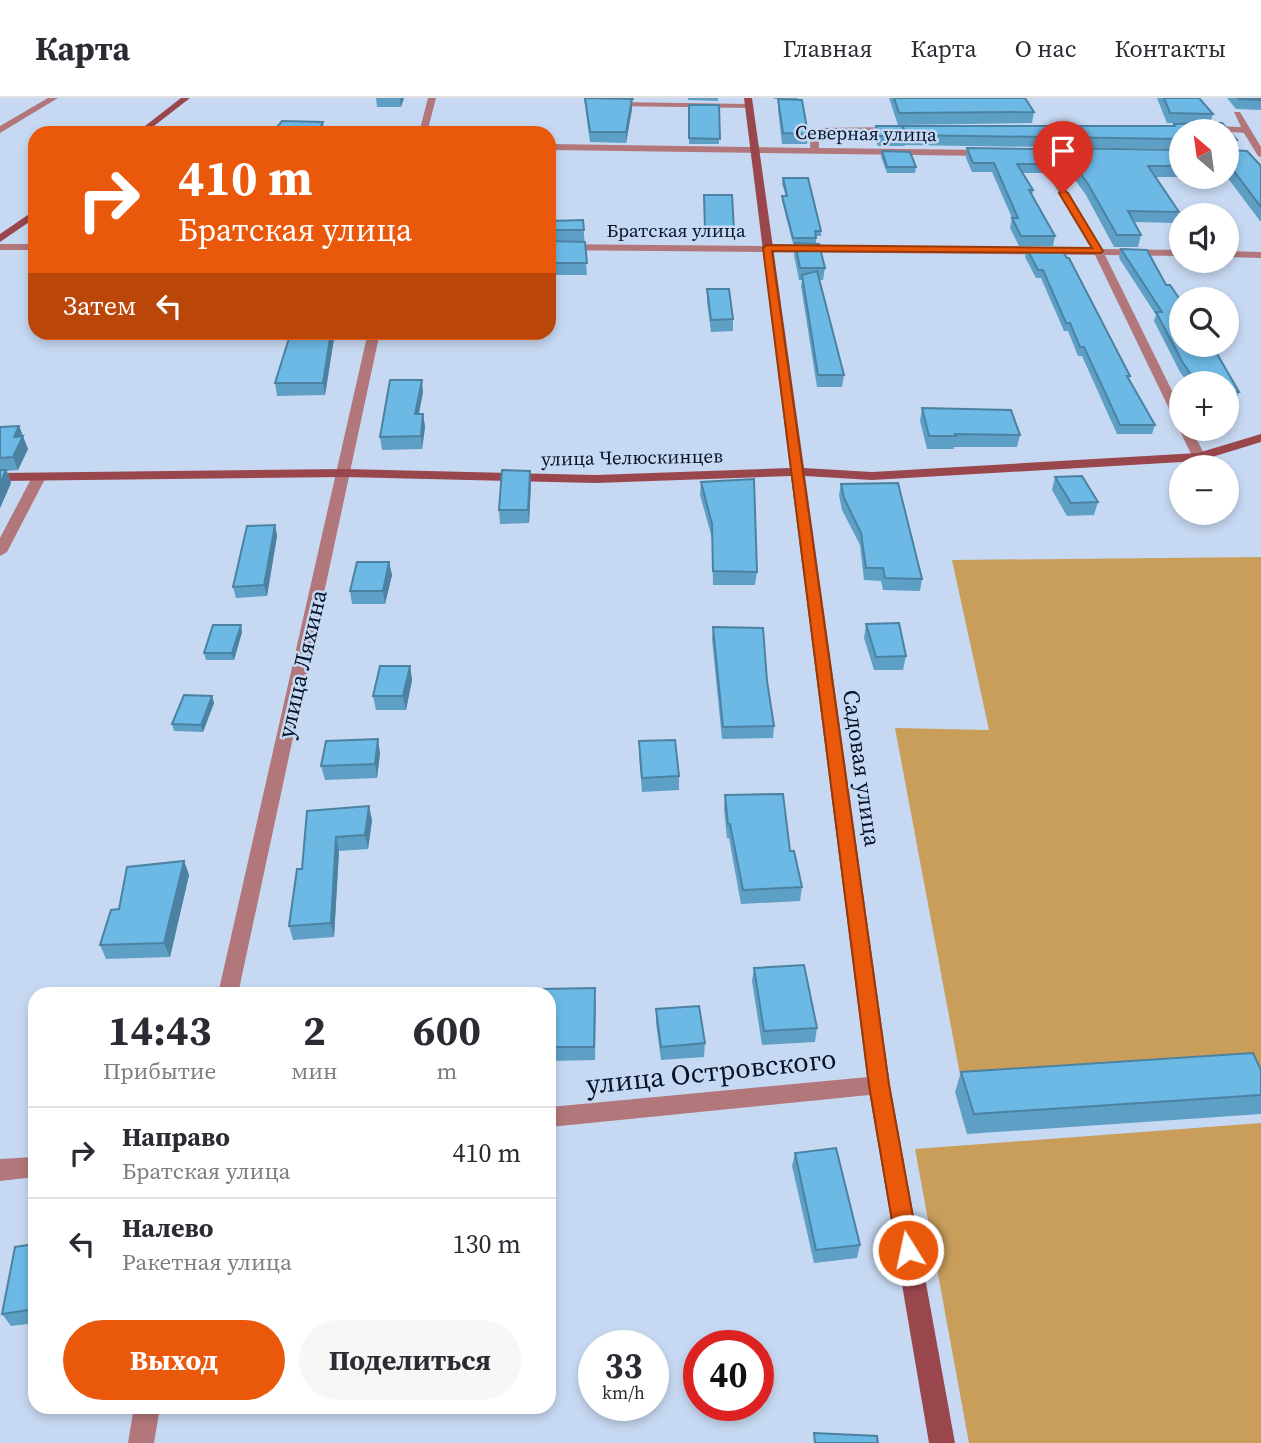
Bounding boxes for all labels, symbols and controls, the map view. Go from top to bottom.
text: Карта [35,26,130,71]
text: Главная [783,32,872,65]
text: Карта [910,32,977,65]
text: О нас [1015,32,1076,65]
text: Контакты [1114,32,1226,65]
street label: Северная улица [795,119,937,147]
north arrow [1169,119,1239,189]
map controls [1169,119,1239,525]
pin [1033,121,1093,193]
icon: arrive [1044,132,1082,170]
text: 410 m [178,144,313,211]
icon: right [63,154,154,245]
button: sound [1169,203,1239,273]
text: Братская улица [178,208,412,252]
street label: Братская улица [606,217,746,243]
icon: left [150,287,188,325]
button: search [1169,287,1239,357]
text: Затем [63,288,136,324]
button: + [1169,371,1239,441]
street label: улица Челюскинцев [541,442,723,472]
button: − [1169,455,1239,525]
street label: улица Ляхина [269,586,335,741]
street label: Садовая улица [835,688,889,849]
text: 14:43 [108,1001,211,1059]
text: 2 [303,1001,326,1059]
text: 600 [413,1001,481,1059]
street label: улица Островского [584,1039,838,1103]
text: Прибытие [103,1055,216,1087]
text: мин [291,1055,338,1087]
text: m [436,1055,457,1087]
text: Направо [122,1119,230,1155]
icon: right [63,1134,101,1172]
text: 410 m [453,1135,521,1171]
text: Братская улица [122,1155,290,1187]
text: Налево [122,1210,213,1246]
position arrow [871,1213,945,1287]
icon: left [63,1225,101,1263]
text: 130 m [453,1226,521,1262]
text: Ракетная улица [122,1246,292,1278]
button: Выход [63,1320,285,1400]
button: Поделиться [299,1320,521,1400]
speed limit sign: 40 [683,1330,774,1421]
text: 33 [605,1342,642,1390]
text: km/h [602,1380,645,1405]

